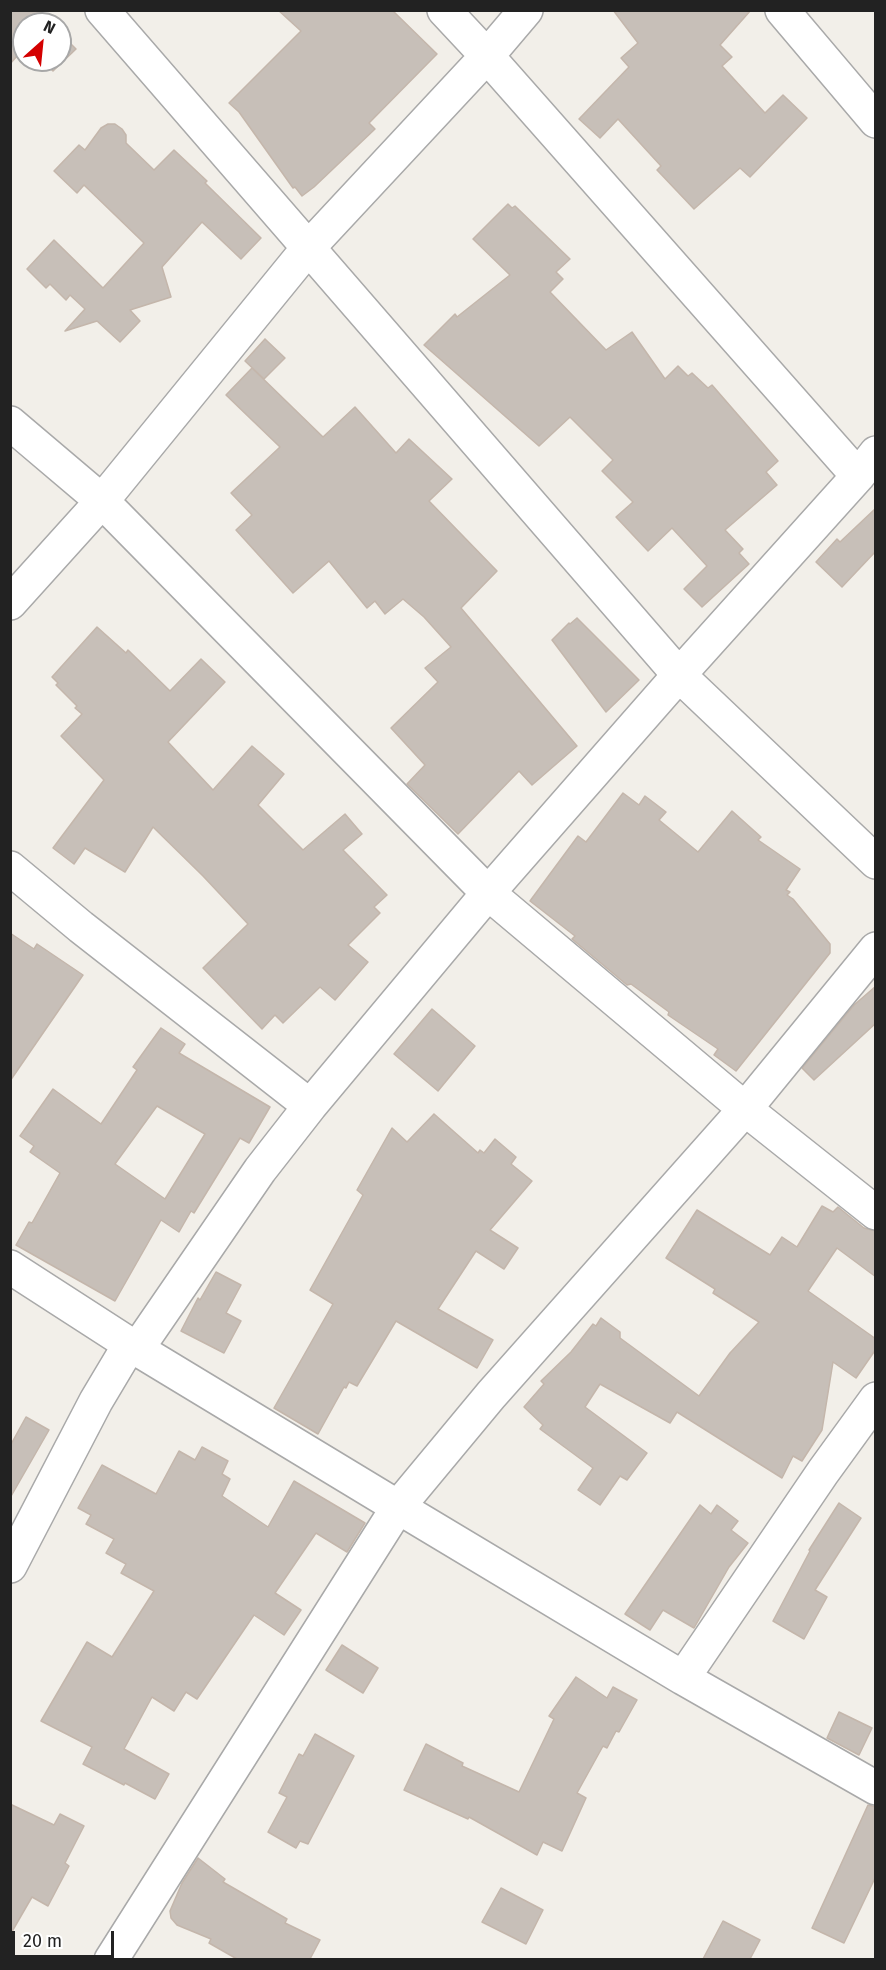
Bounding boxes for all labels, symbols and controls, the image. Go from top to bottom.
north arrow [12,12,72,72]
text: N [40,16,59,38]
scale bar [15,1919,117,1957]
text: 20 m [23,1930,62,1952]

